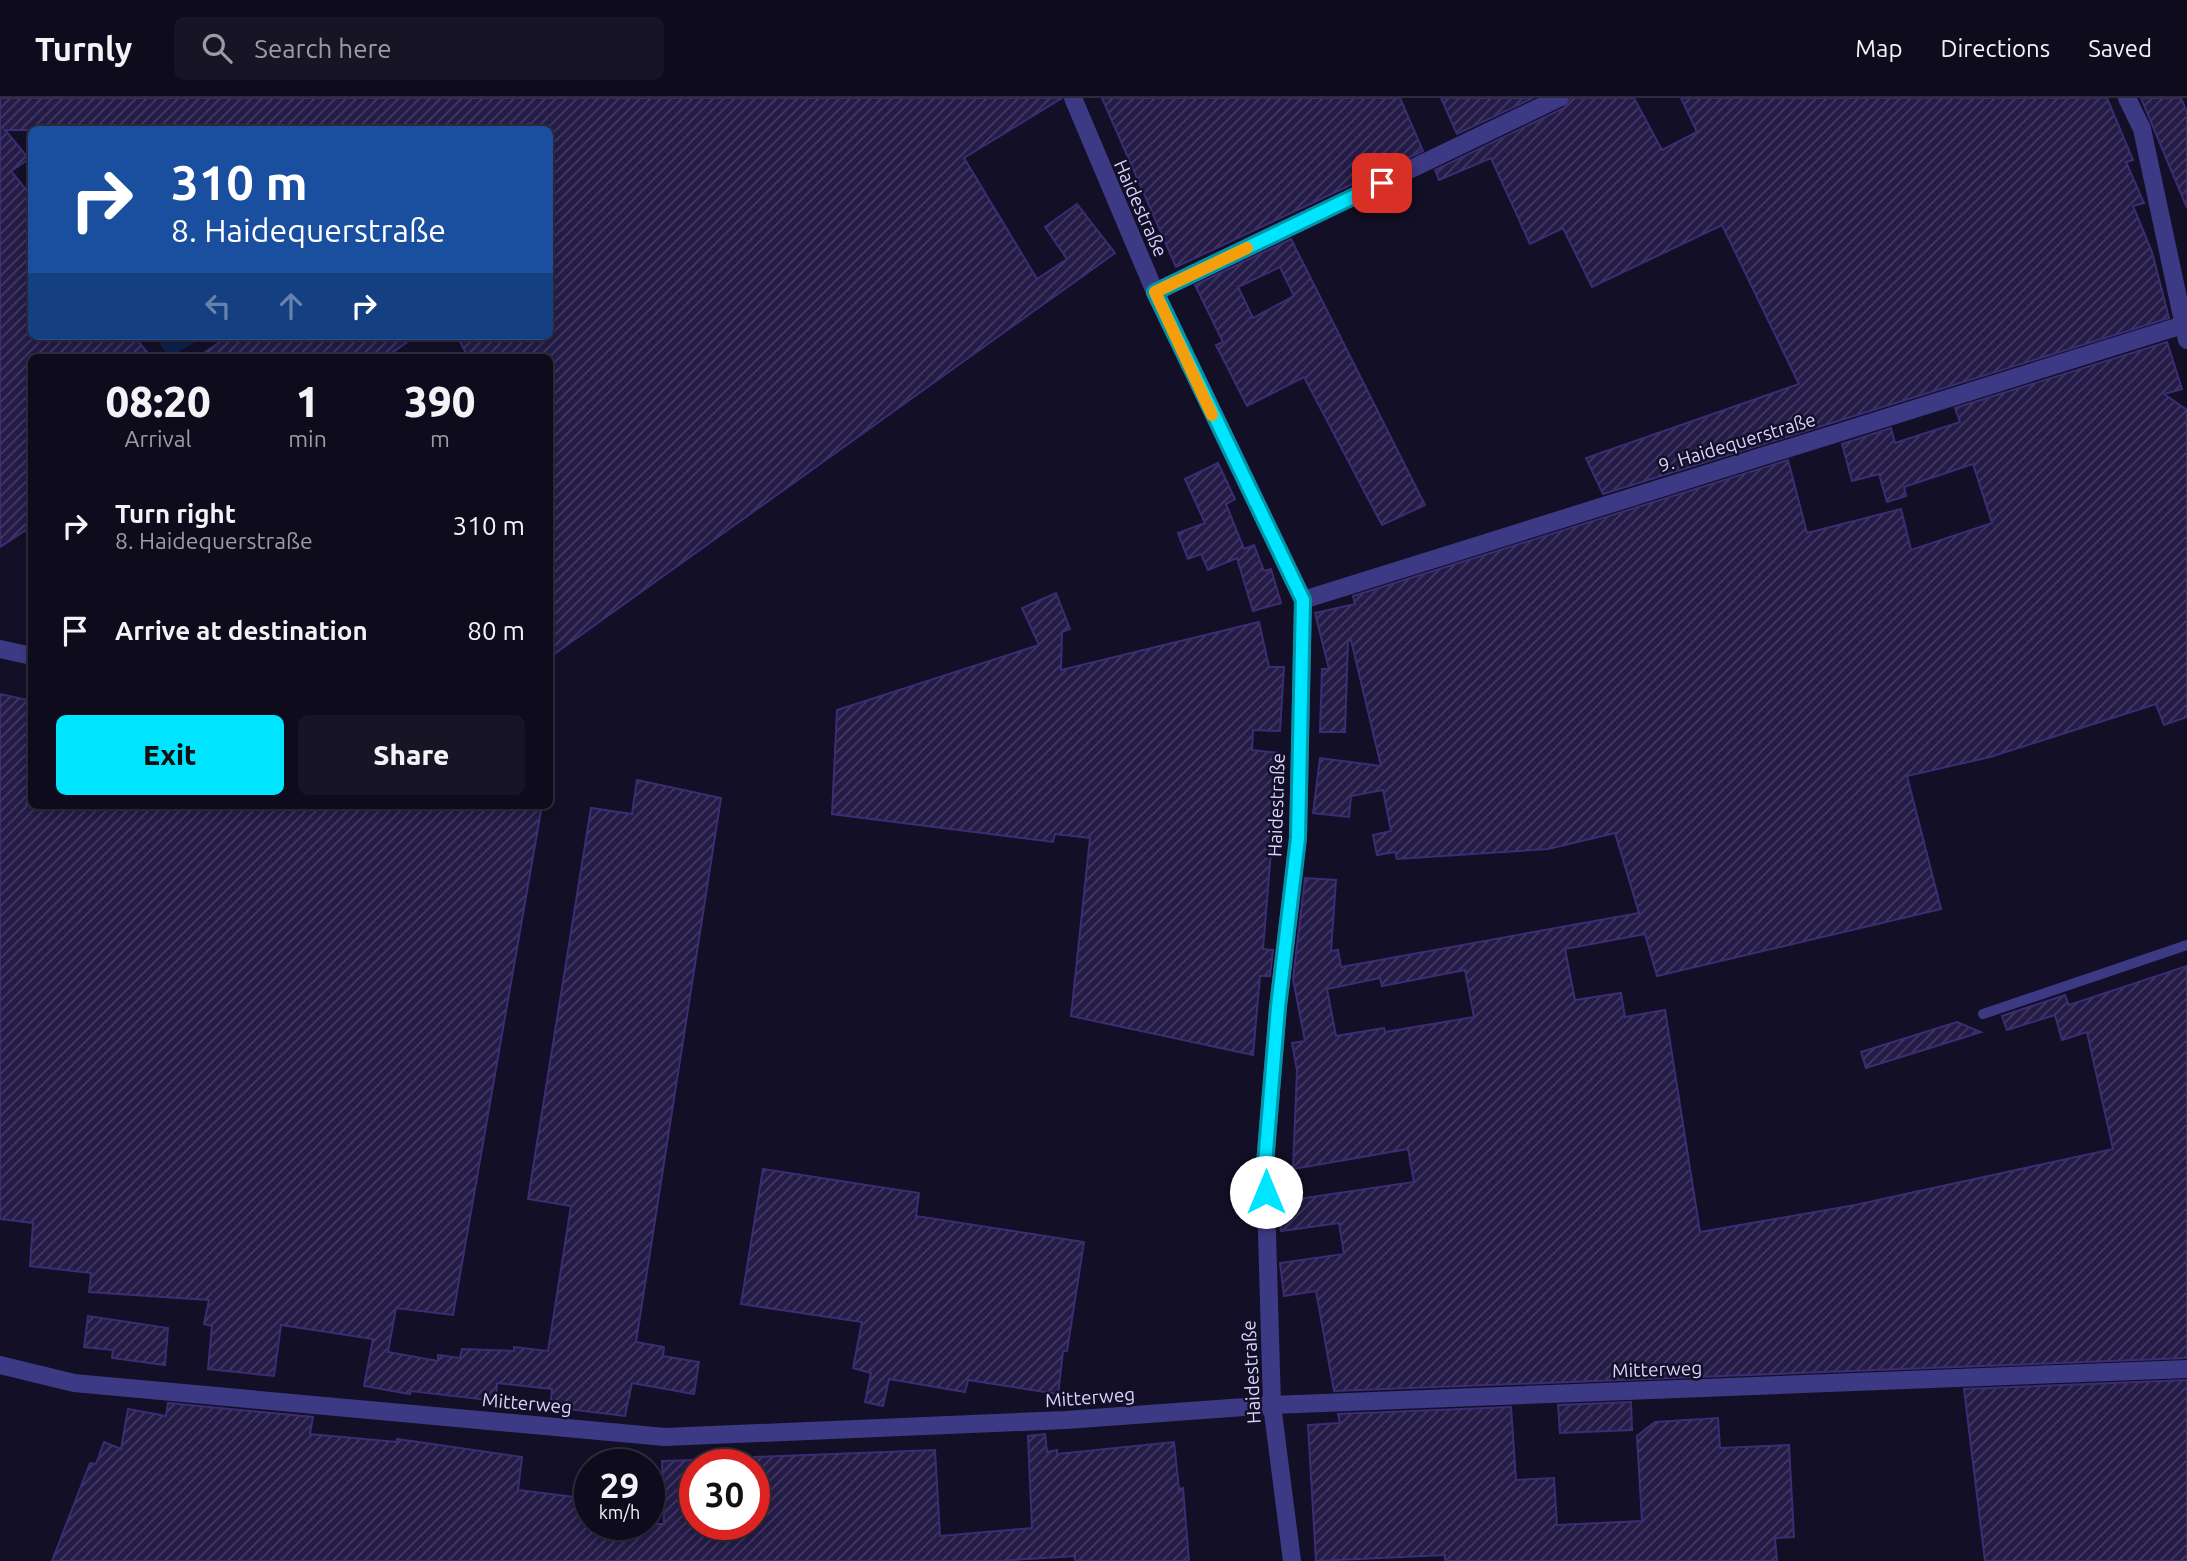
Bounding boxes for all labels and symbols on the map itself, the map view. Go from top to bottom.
pin [1352,153,1412,213]
street label: Haidestraße [1110,156,1172,260]
street label: 9. Haidequerstraße [1656,408,1818,476]
street label: Haidestraße [1263,753,1289,857]
position arrow [1229,1155,1303,1229]
street label: Haidestraße [1237,1320,1265,1424]
street label: Mitterweg [1612,1356,1702,1382]
street label: Mitterweg [1044,1383,1136,1411]
street label: Mitterweg [481,1388,573,1418]
speed limit sign: 30 [679,1449,770,1540]

